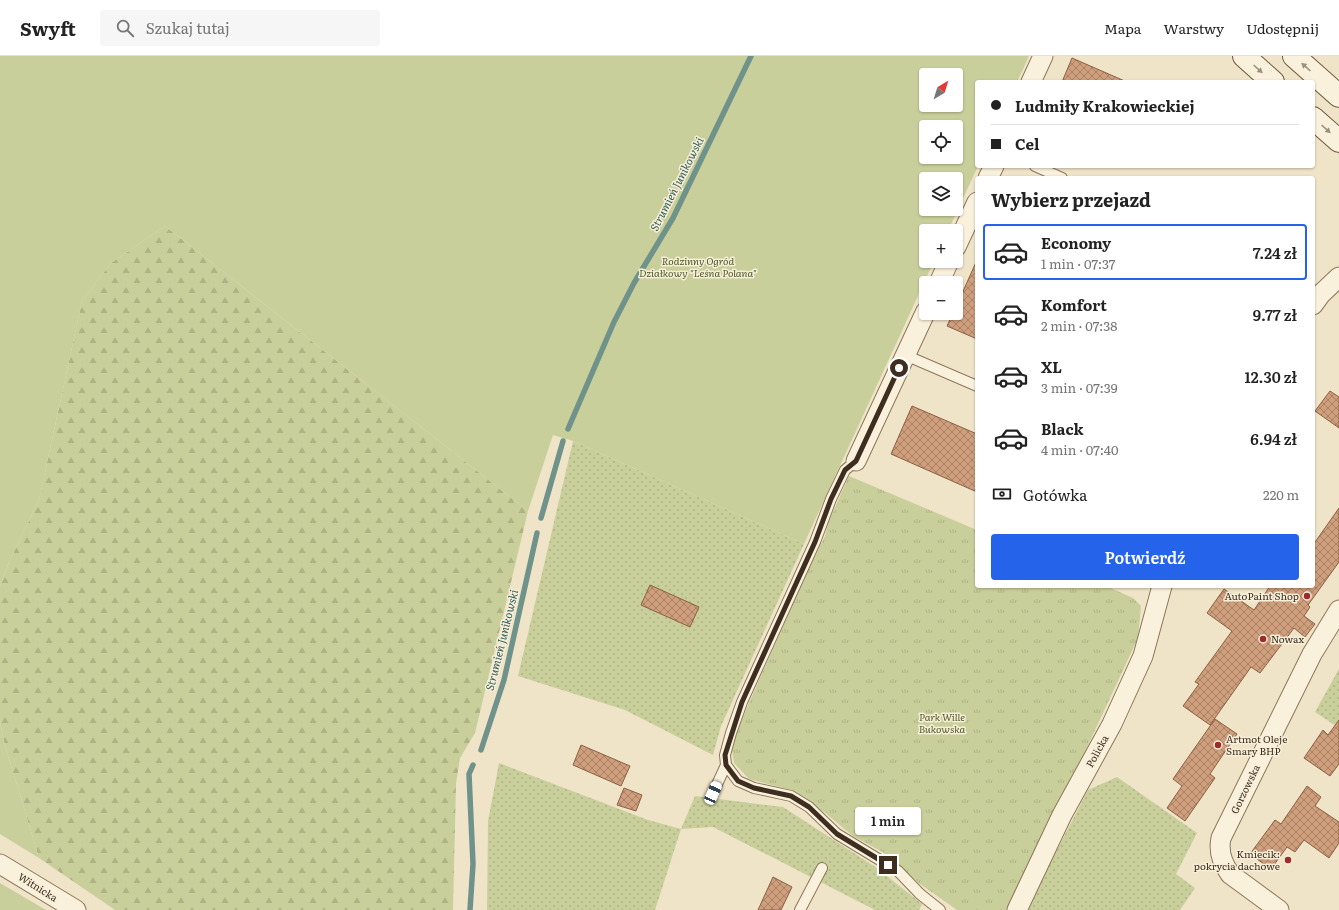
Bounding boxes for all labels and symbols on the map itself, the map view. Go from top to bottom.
one-way arrow [1301,62,1311,71]
one-way arrow [1253,64,1263,74]
north arrow [919,68,963,112]
one-way arrow [1321,125,1331,134]
water label: Strumień Junikowski [645,133,707,233]
park label: Rodzinny Ogród Działkowy "Leśna Polana" [639,253,757,280]
route start [890,359,908,377]
water label: Strumień Junikowski [481,587,521,692]
place label: AutoPaint Shop [1225,588,1299,603]
marker: AutoPaint Shop [1302,591,1312,601]
place label: Nowax [1271,631,1305,646]
marker: Nowax [1258,634,1268,644]
park label: Park Wille Bukowska [919,709,966,736]
street label: Policka [1082,731,1112,770]
place label: Artmot Oleje Smary BHP [1226,731,1287,758]
marker: Artmot Oleje Smary BHP [1213,740,1223,750]
street label: Gorzowska [1226,761,1263,816]
car [703,780,723,806]
callout: 1 min [855,807,921,835]
place label: Kmiecik: pokrycia dachowe [1194,846,1280,873]
marker: Kmiecik: pokrycia dachowe [1283,855,1293,865]
route end [879,856,897,874]
street label: Witnicka [16,869,61,905]

